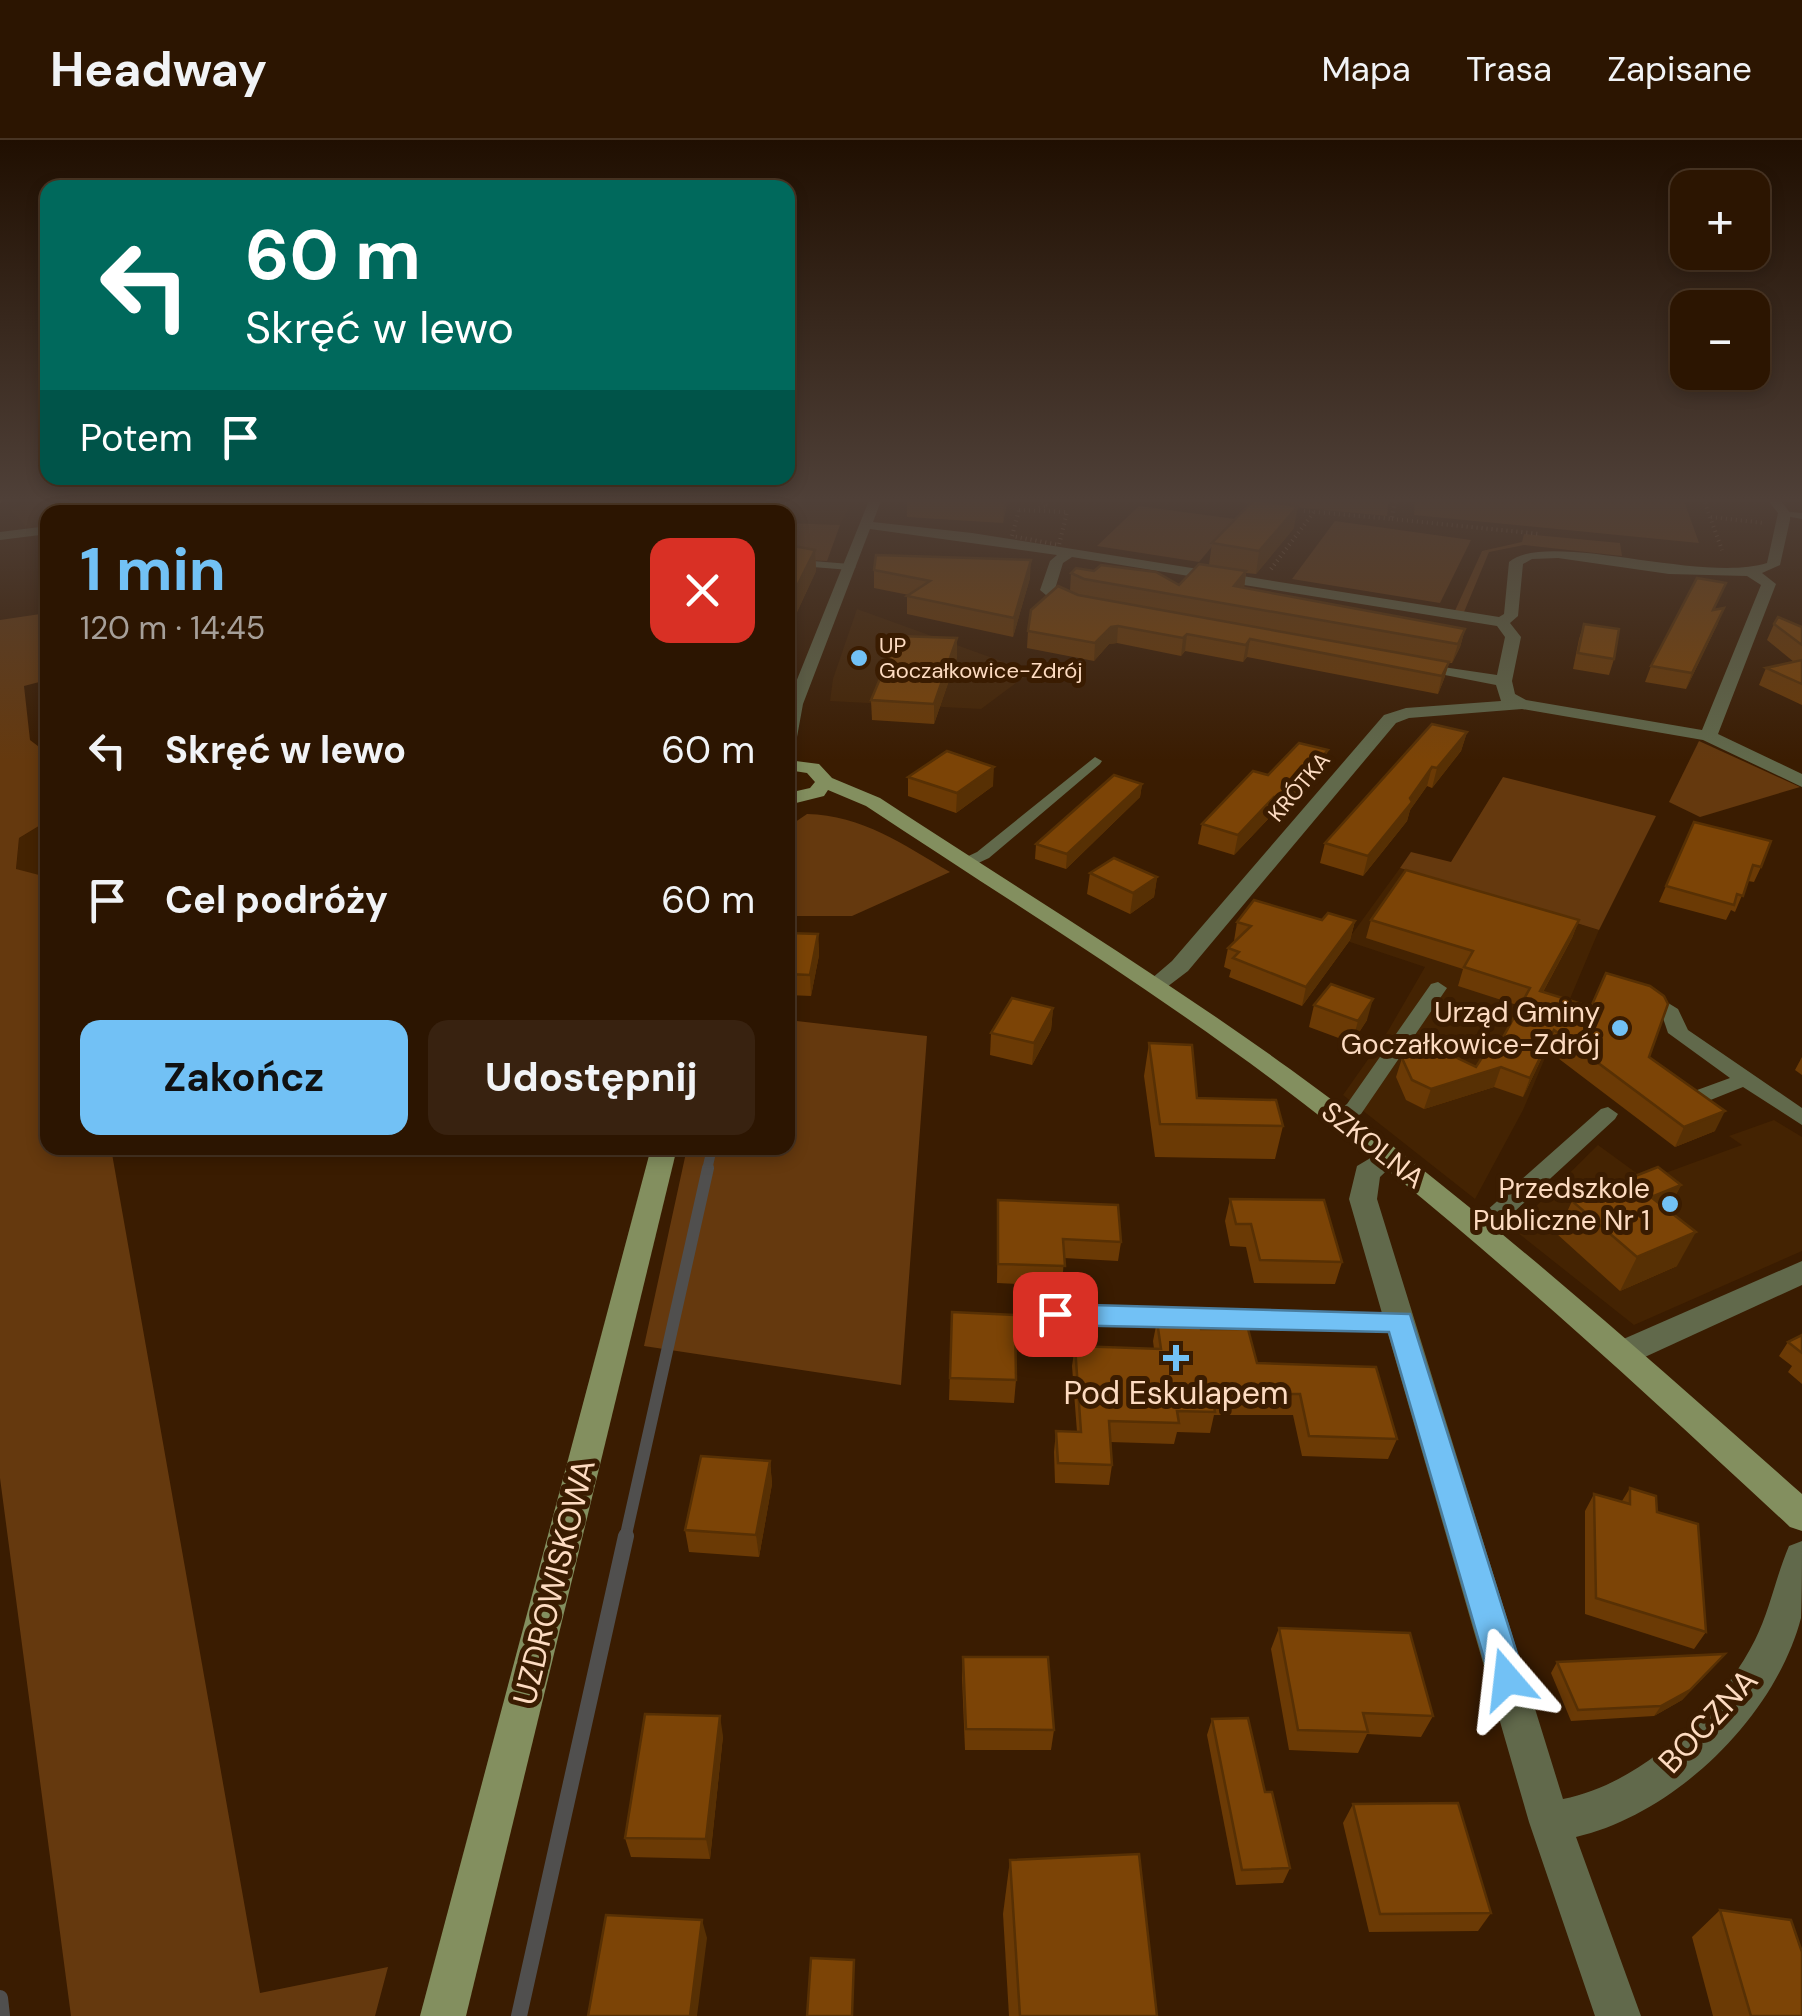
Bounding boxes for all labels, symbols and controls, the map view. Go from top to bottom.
text: Headway [50,38,267,101]
text: Mapa [1321,46,1411,92]
text: Trasa [1466,46,1552,92]
text: Zapisane [1607,46,1752,92]
map controls [1670,170,1770,390]
button: + [1670,170,1770,270]
text: 60 m [245,210,421,301]
icon: left [80,220,210,350]
button: − [1670,290,1770,390]
text: Skręć w lewo [245,298,514,357]
icon: arrive [213,410,268,465]
text: Potem [80,413,193,463]
text: 1 min [80,530,226,609]
button: close [650,538,755,643]
text: 120 m · 14:45 [80,607,265,649]
place label: UP Goczałkowice-Zdrój [879,631,1083,685]
marker: UP Goczałkowice-Zdrój [848,647,870,669]
icon: left [80,723,135,778]
text: Skręć w lewo [165,725,406,775]
text: 60 m [661,725,755,775]
street label: KRÓTKA [1262,746,1336,828]
icon: arrive [80,873,135,928]
text: Cel podróży [165,875,388,925]
text: 60 m [661,875,755,925]
place label: Urząd Gminy Goczałkowice-Zdrój [1341,994,1600,1063]
marker: Urząd Gminy Goczałkowice-Zdrój [1609,1017,1631,1039]
button: Zakończ [80,1020,408,1135]
button: Udostępnij [428,1020,755,1135]
street label: SZKOLNA [1314,1093,1432,1197]
place label: Przedszkole Publiczne Nr 1 [1473,1170,1650,1239]
marker: Przedszkole Publiczne Nr 1 [1659,1193,1681,1215]
pin [1013,1272,1098,1357]
icon: arrive [1028,1287,1083,1342]
marker: Pod Eskulapem [1165,1347,1187,1369]
place label: Pod Eskulapem [1063,1372,1289,1414]
street label: UZDROWISKOWA [503,1455,605,1709]
position arrow [1455,1627,1559,1731]
street label: BOCZNA [1649,1660,1767,1782]

